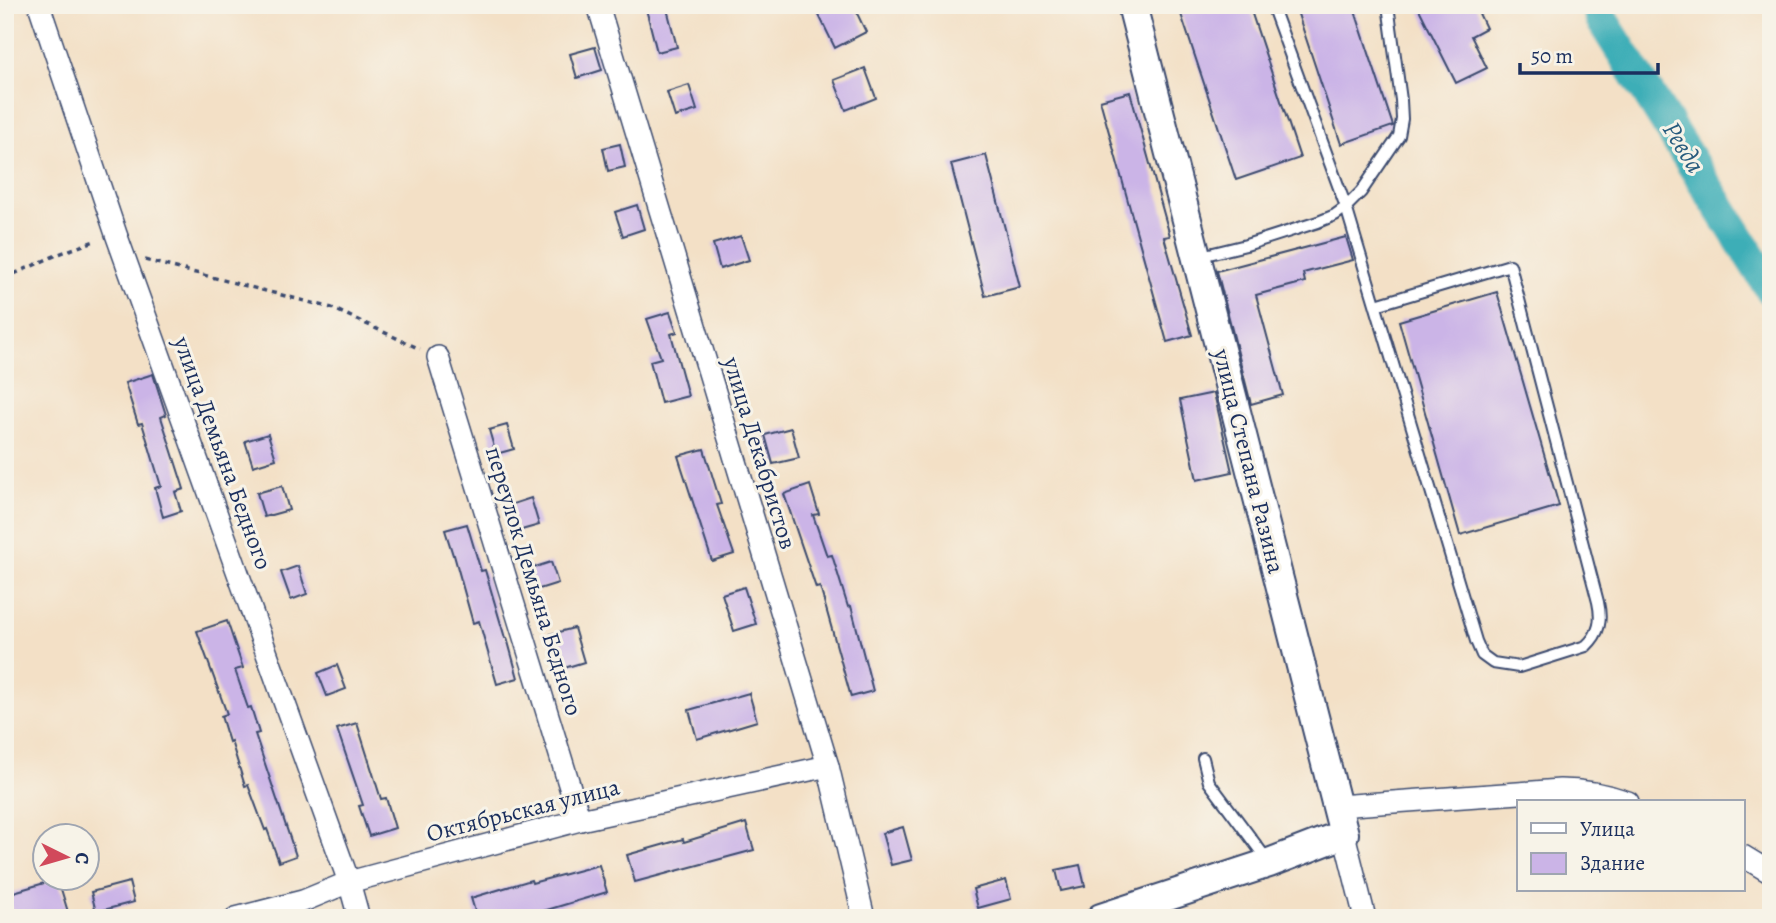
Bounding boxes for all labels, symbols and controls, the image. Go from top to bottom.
scale bar [1520,32,1659,76]
text: 50 m [1531,42,1573,70]
water label: Ревда [1654,115,1713,180]
street label: улица Демьяна Бедного [166,331,280,574]
street label: улица Степана Разина [1205,344,1292,577]
street label: улица Декабристов [715,352,804,553]
street label: переулок Демьяна Бедного [478,443,590,719]
street label: Октябрьская улица [423,771,623,849]
legend [1517,800,1744,892]
text: Улица [1580,815,1635,843]
north arrow [32,822,102,892]
text: Здание [1580,849,1645,877]
text: С [68,851,95,865]

